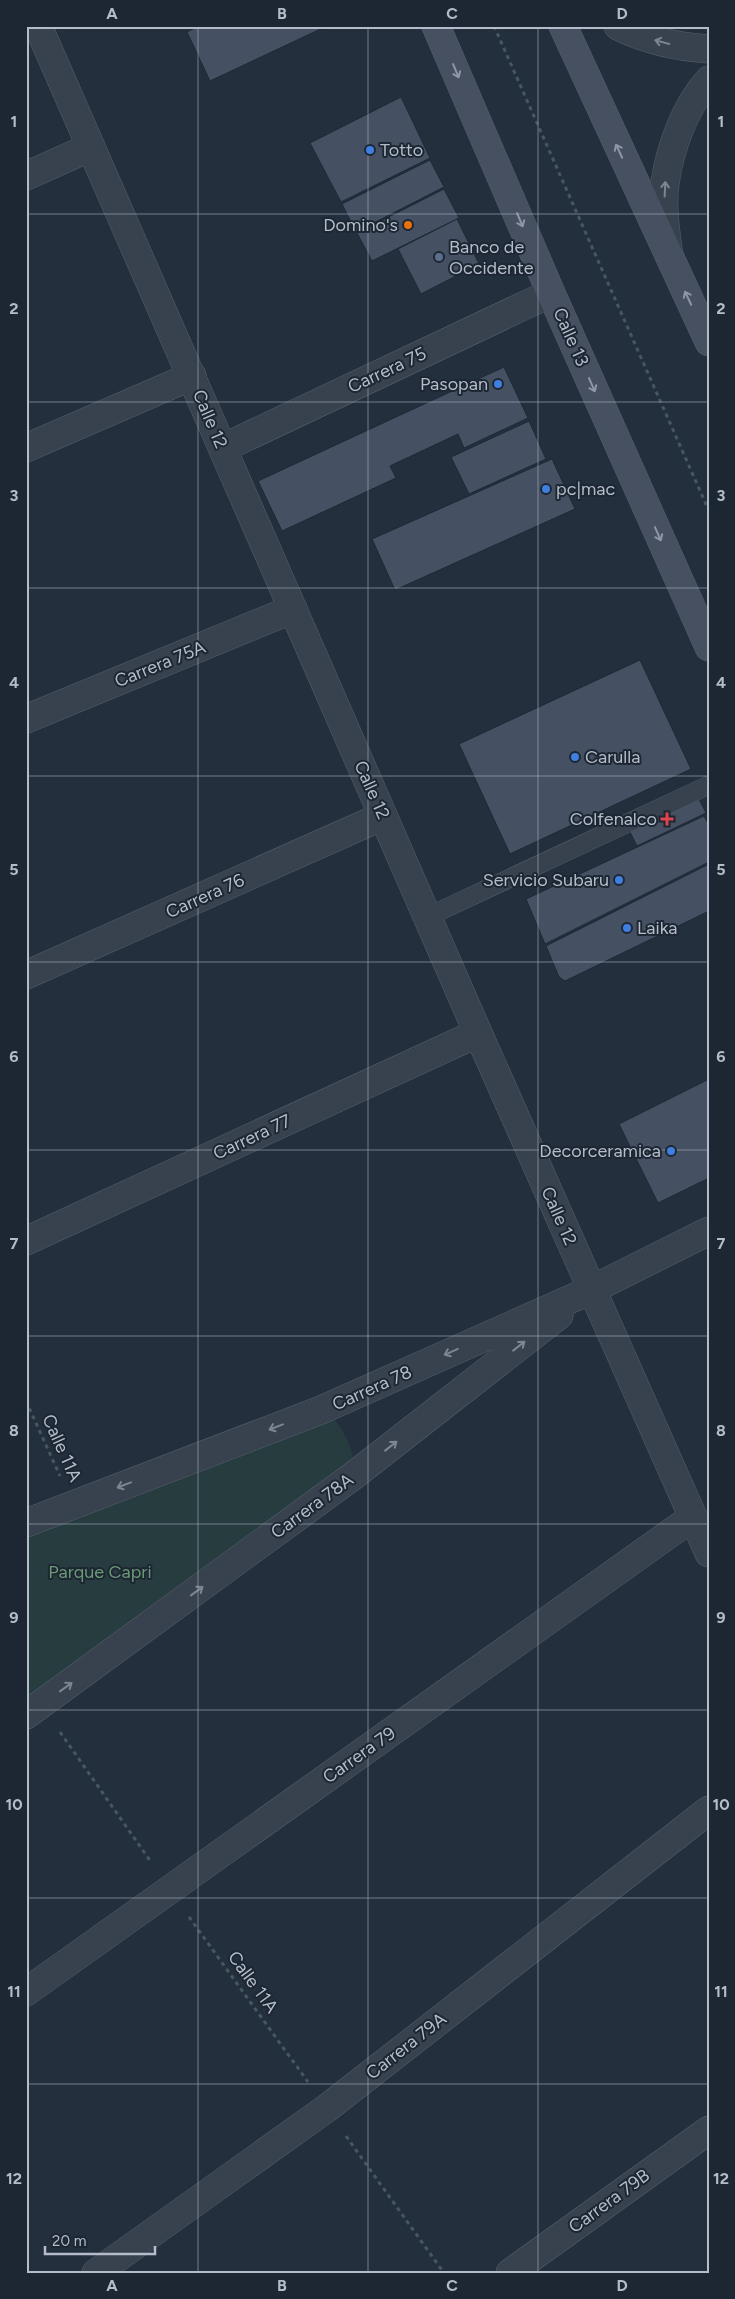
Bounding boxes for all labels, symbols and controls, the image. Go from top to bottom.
text: A [106,4,118,23]
text: B [277,4,287,23]
text: C [446,4,458,23]
text: D [616,4,628,23]
one-way arrow [655,36,671,46]
one-way arrow [451,63,461,78]
text: 1 [11,112,17,131]
text: 1 [718,112,724,131]
place label: Totto [380,139,423,161]
one-way arrow [614,143,624,158]
marker: Totto [364,144,376,156]
one-way arrow [661,181,670,197]
one-way arrow [515,212,525,227]
place label: Domino's [323,214,398,236]
marker: Domino's [402,219,414,231]
place label: Banco de Occidente [449,236,534,279]
marker: Banco de Occidente [433,251,445,263]
one-way arrow [683,291,693,306]
text: 2 [9,299,19,318]
text: 2 [716,299,726,318]
street label: Calle 13 [548,304,594,370]
street label: Carrera 75 [344,342,430,398]
place label: Pasopan [420,373,488,395]
one-way arrow [588,377,598,392]
marker: Pasopan [492,378,504,390]
street label: Calle 12 [188,386,232,452]
place label: pc|mac [556,478,615,500]
marker: pc|mac [540,483,552,495]
text: 3 [10,486,19,505]
text: 3 [717,486,726,505]
one-way arrow [654,526,664,541]
street label: Carrera 75A [111,636,209,692]
text: 4 [9,673,19,692]
text: 4 [716,673,726,692]
place label: Carulla [585,746,640,768]
marker: Carulla [569,751,581,763]
street label: Calle 12 [349,757,395,823]
place label: Colfenalco [570,808,657,830]
marker: Colfenalco [661,813,673,825]
text: 5 [9,860,19,879]
text: 5 [716,860,726,879]
street label: Carrera 76 [162,869,248,923]
place label: Servicio Subaru [483,869,609,891]
marker: Servicio Subaru [613,874,625,886]
place label: Laika [637,917,677,939]
marker: Laika [621,922,633,934]
text: 6 [9,1047,19,1066]
text: 6 [716,1047,726,1066]
street label: Carrera 77 [210,1109,295,1165]
place label: Decorceramica [539,1140,661,1162]
marker: Decorceramica [665,1145,677,1157]
street label: Calle 12 [536,1183,582,1249]
text: 7 [10,1234,19,1253]
text: 7 [717,1234,726,1253]
one-way arrow [513,1341,526,1352]
one-way arrow [444,1348,459,1358]
street label: Carrera 78 [329,1361,415,1415]
street label: Calle 11A [37,1411,87,1485]
text: 8 [9,1421,19,1440]
text: 8 [716,1421,726,1440]
one-way arrow [269,1423,284,1433]
one-way arrow [384,1441,397,1452]
street label: Carrera 78A [266,1469,358,1543]
one-way arrow [117,1481,132,1491]
park label: Parque Capri [48,1561,152,1583]
one-way arrow [190,1585,203,1596]
text: 9 [9,1608,19,1627]
text: 9 [716,1608,726,1627]
one-way arrow [59,1682,73,1692]
street label: Carrera 79 [318,1722,400,1788]
text: 10 [5,1795,23,1814]
text: 10 [712,1795,730,1814]
street label: Calle 11A [223,1947,283,2017]
text: 11 [7,1982,21,2001]
text: 11 [714,1982,728,2001]
street label: Carrera 79A [361,2008,451,2084]
street label: Carrera 79B [564,2164,654,2238]
text: 12 [6,2169,22,2188]
text: 12 [713,2169,729,2188]
scale bar [45,2224,155,2256]
text: 20 m [52,2232,86,2250]
text: A [106,2276,118,2295]
text: B [277,2276,287,2295]
text: C [446,2276,458,2295]
text: D [616,2276,628,2295]

